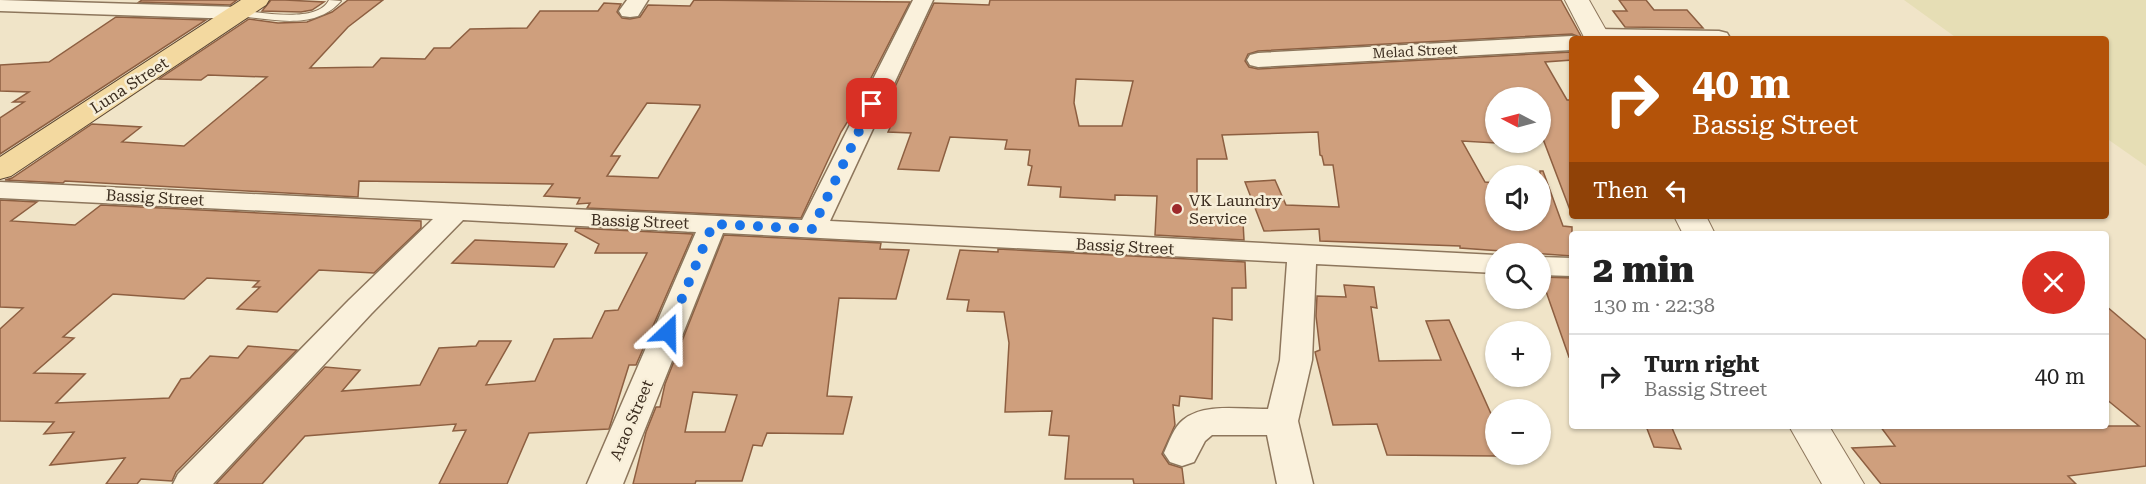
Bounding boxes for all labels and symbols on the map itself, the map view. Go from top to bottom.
street label: Melad Street [1372,41,1458,61]
street label: Luna Street [87,53,172,118]
pin [846,78,897,129]
north arrow [1485,87,1551,153]
street label: Bassig Street [105,185,205,210]
place label: VK Laundry Service [1189,191,1282,228]
marker: VK Laundry Service [1170,202,1184,216]
street label: Bassig Street [590,210,690,233]
street label: Bassig Street [1075,234,1175,259]
position arrow [636,300,700,364]
street label: Arao Street [606,377,657,463]

